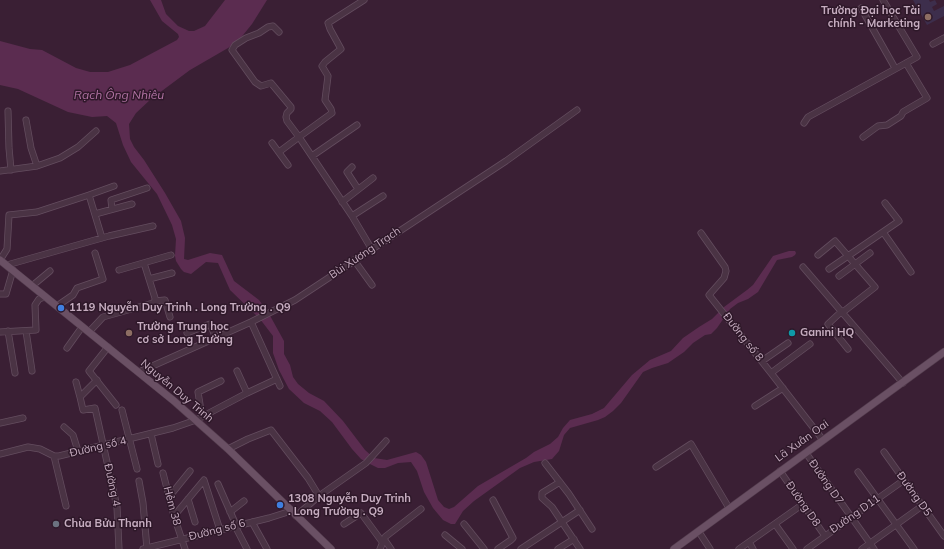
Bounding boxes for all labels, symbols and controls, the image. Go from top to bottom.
place label: Trường Đại học Tài chính - Marketing [821,4,920,30]
marker: Trường Đại học Tài chính - Marketing [923,12,933,22]
water label: Rạch Ông Nhiêu [74,88,164,102]
street label: Bùi Xương Trạch [327,224,403,282]
place label: 1119 Nguyễn Duy Trinh . Long Trường . Q9 [69,301,291,315]
marker: 1119 Nguyễn Duy Trinh . Long Trường . Q9 [56,303,66,313]
street label: Đường số 8 [720,310,766,364]
place label: Trường Trung học cơ sở Long Trường [137,320,233,346]
place label: Ganini HQ [800,326,854,340]
marker: Trường Trung học cơ sở Long Trường [124,328,134,338]
marker: Ganini HQ [787,328,797,338]
street label: Nguyễn Duy Trinh [138,357,216,425]
street label: Lã Xuân Oai [773,417,831,465]
street label: Đường số 4 [68,434,128,460]
street label: Đường D7 [806,457,846,507]
street label: Đường 4 [101,462,123,508]
street label: Đường D5 [893,469,935,519]
street label: Đường D8 [783,479,823,529]
street label: Hẻm 38 [160,485,184,527]
place label: 1308 Nguyễn Duy Trinh . Long Trường . Q9 [288,492,411,518]
street label: Đường D11 [827,492,883,536]
marker: 1308 Nguyễn Duy Trinh . Long Trường . Q9 [275,500,285,510]
place label: Chùa Bửu Thạnh [64,517,152,531]
street label: Đường số 6 [187,517,247,543]
marker: Chùa Bửu Thạnh [51,519,61,529]

